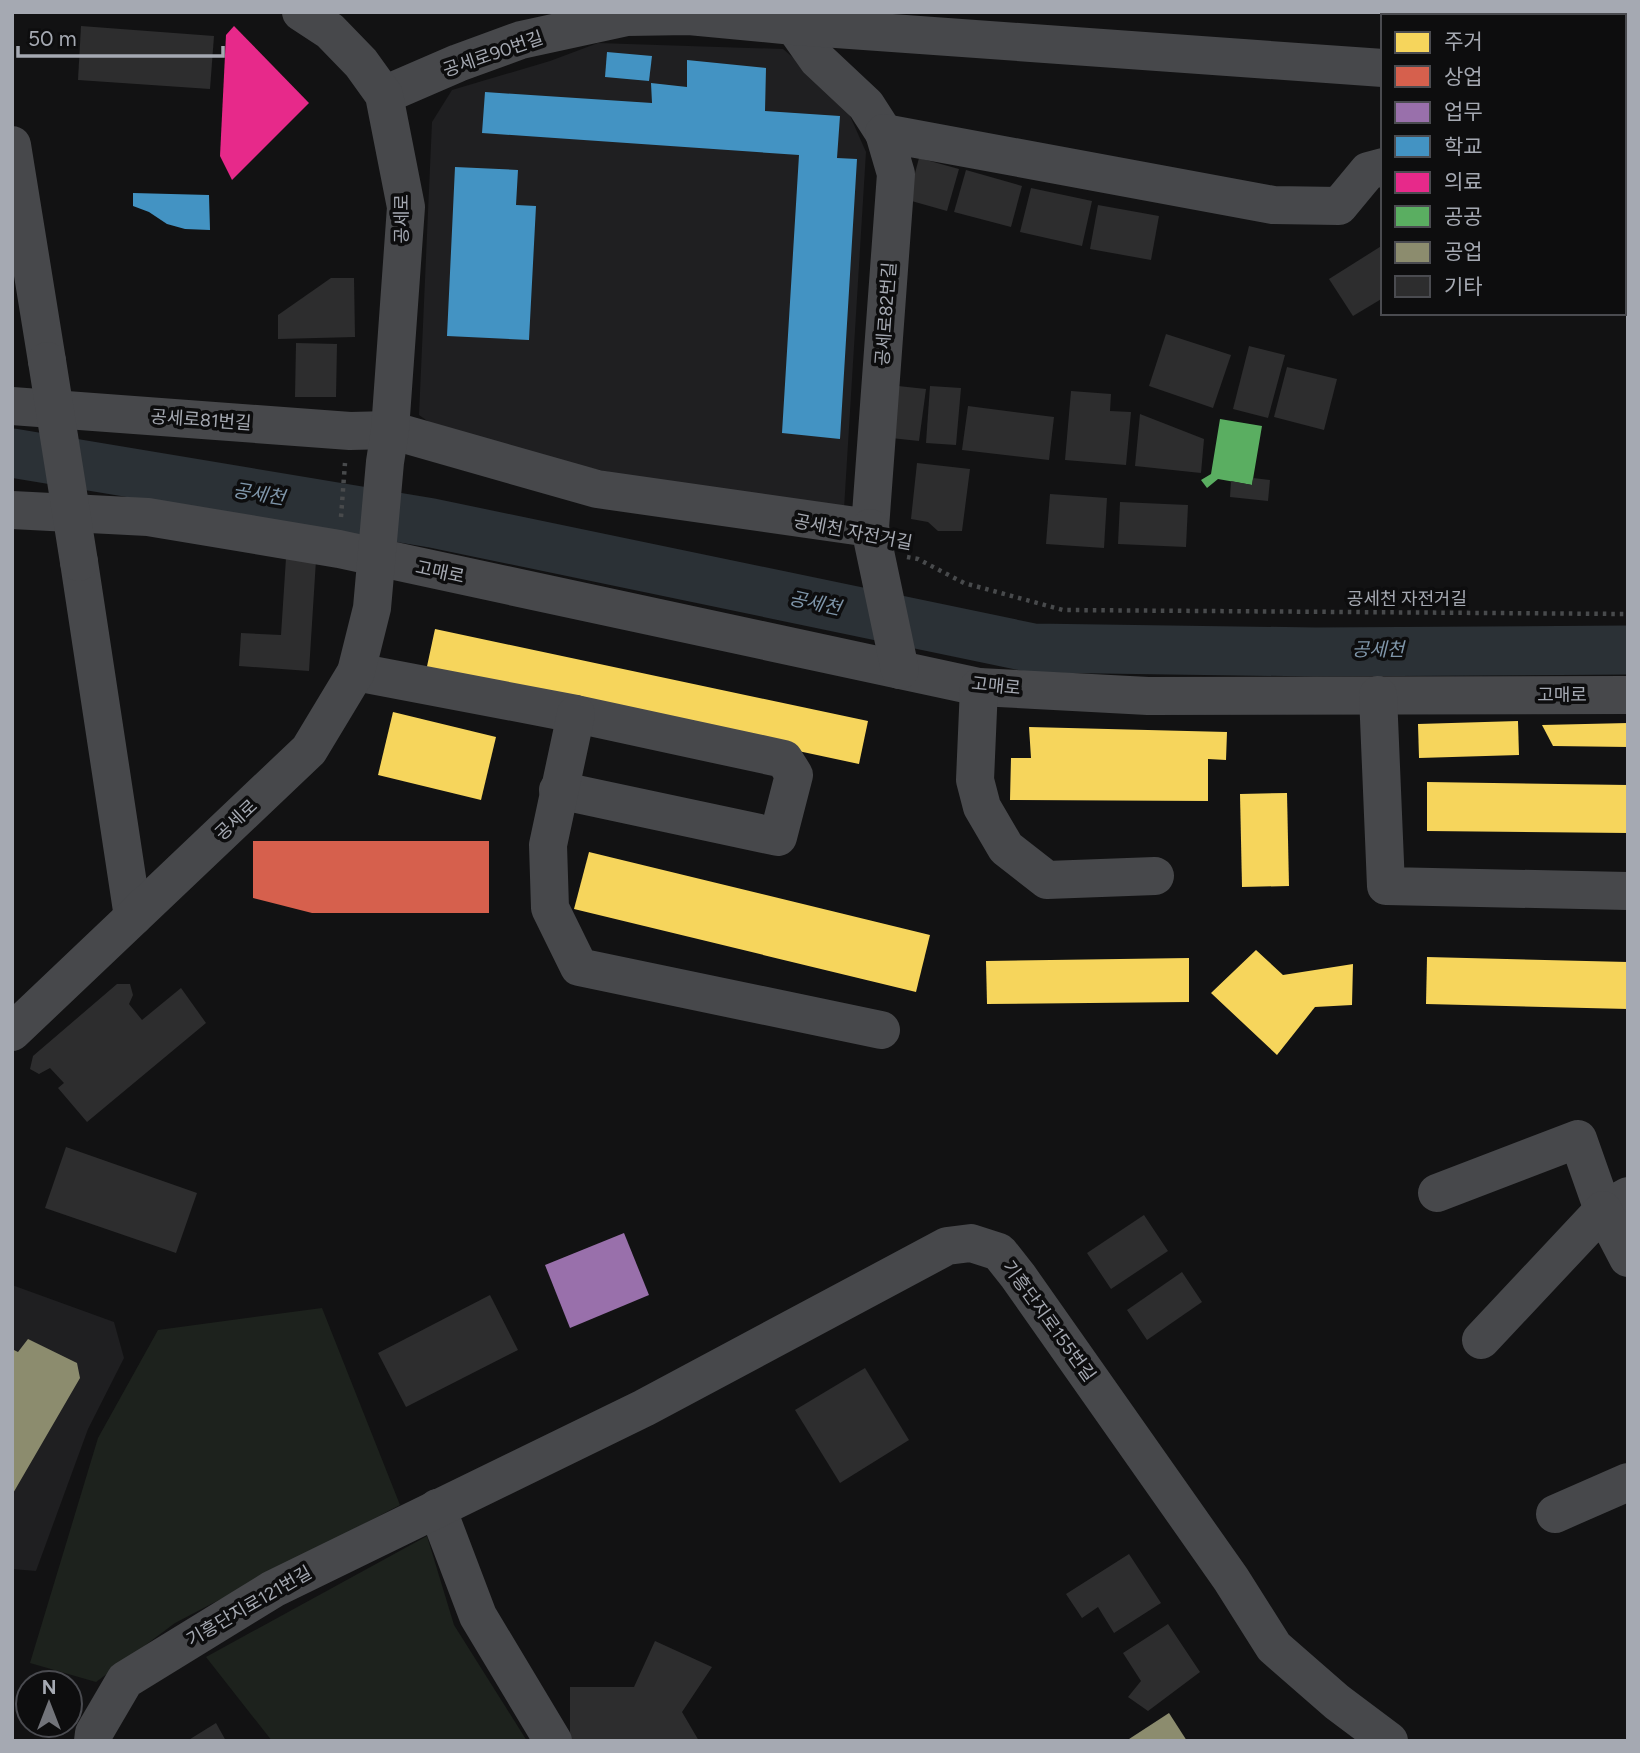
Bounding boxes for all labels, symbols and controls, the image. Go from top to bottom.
scale bar [18,14,222,58]
legend [1381,14,1626,315]
text: 50 m [28,26,77,51]
street label: 공세로90번길 [440,27,546,81]
text: 주거 [1444,29,1483,54]
text: 상업 [1444,64,1483,89]
text: 업무 [1444,99,1483,124]
text: 학교 [1444,134,1483,159]
text: 의료 [1444,169,1483,194]
street label: 공세로 [391,194,413,244]
text: 공공 [1444,204,1483,229]
text: 공업 [1444,239,1483,264]
street label: 공세로82번길 [871,261,901,367]
text: 기타 [1444,274,1483,299]
street label: 공세로81번길 [150,405,252,435]
water label: 공세천 [231,479,288,510]
street label: 공세천 자전거길 [792,510,914,554]
street label: 고매로 [413,556,467,588]
water label: 공세천 [787,586,845,620]
street label: 공세천 자전거길 [1347,588,1467,610]
water label: 공세천 [1352,638,1406,661]
street label: 고매로 [970,672,1022,700]
street label: 고매로 [1537,684,1587,706]
street label: 공세로 [210,795,262,845]
street label: 기흥단지로155번길 [998,1256,1100,1386]
street label: 기흥단지로121번길 [183,1561,315,1651]
north arrow [14,1669,84,1739]
text: N [42,1676,56,1699]

